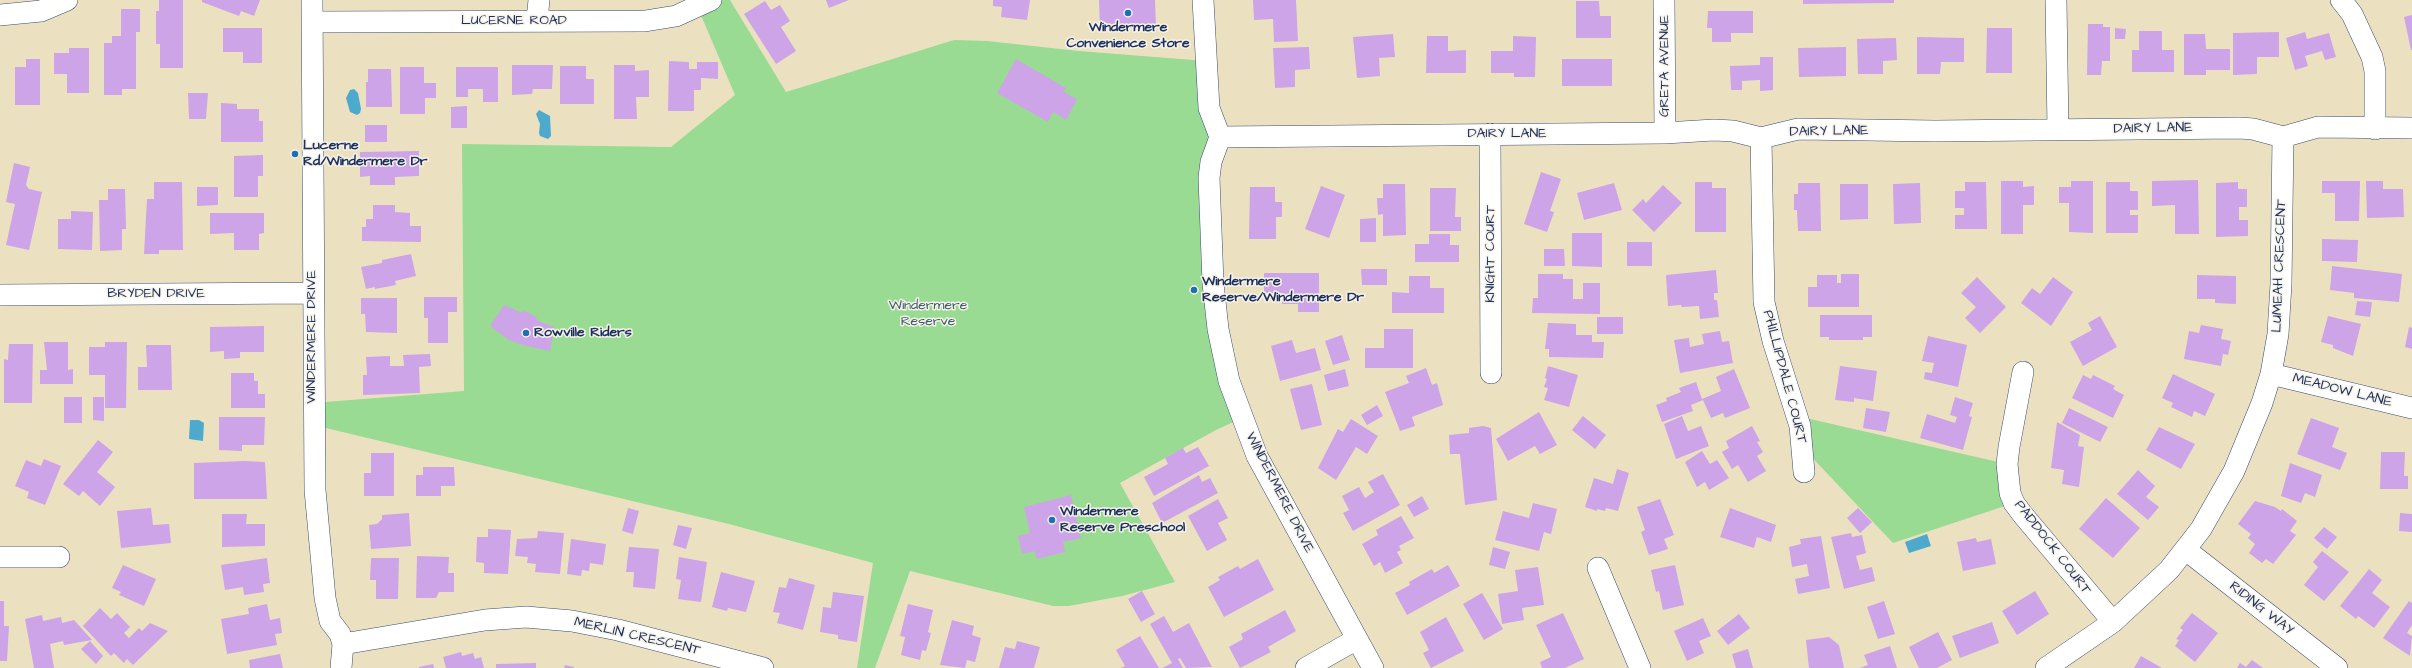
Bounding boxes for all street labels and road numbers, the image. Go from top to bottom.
street label: LUCERNE ROAD [461,13,567,29]
street label: GRETA AVENUE [1657,15,1673,117]
street label: DAIRY LANE [2113,120,2193,138]
street label: DAIRY LANE [1789,123,1869,141]
street label: DAIRY LANE [1468,126,1546,142]
street label: LUMEAH CRESCENT [2269,199,2291,333]
street label: KNIGHT COURT [1483,205,1499,303]
street label: WINDERMERE DRIVE [304,270,320,404]
street label: BRYDEN DRIVE [107,286,205,302]
street label: PHILLIPDALE COURT [1758,308,1810,446]
street label: MEADOW LANE [2291,371,2393,411]
street label: WINDERMERE DRIVE [1241,430,1317,556]
street label: PADDOCK COURT [2010,497,2094,599]
street label: RIDING WAY [2225,579,2297,639]
street label: MERLIN CRESCENT [572,614,702,660]

